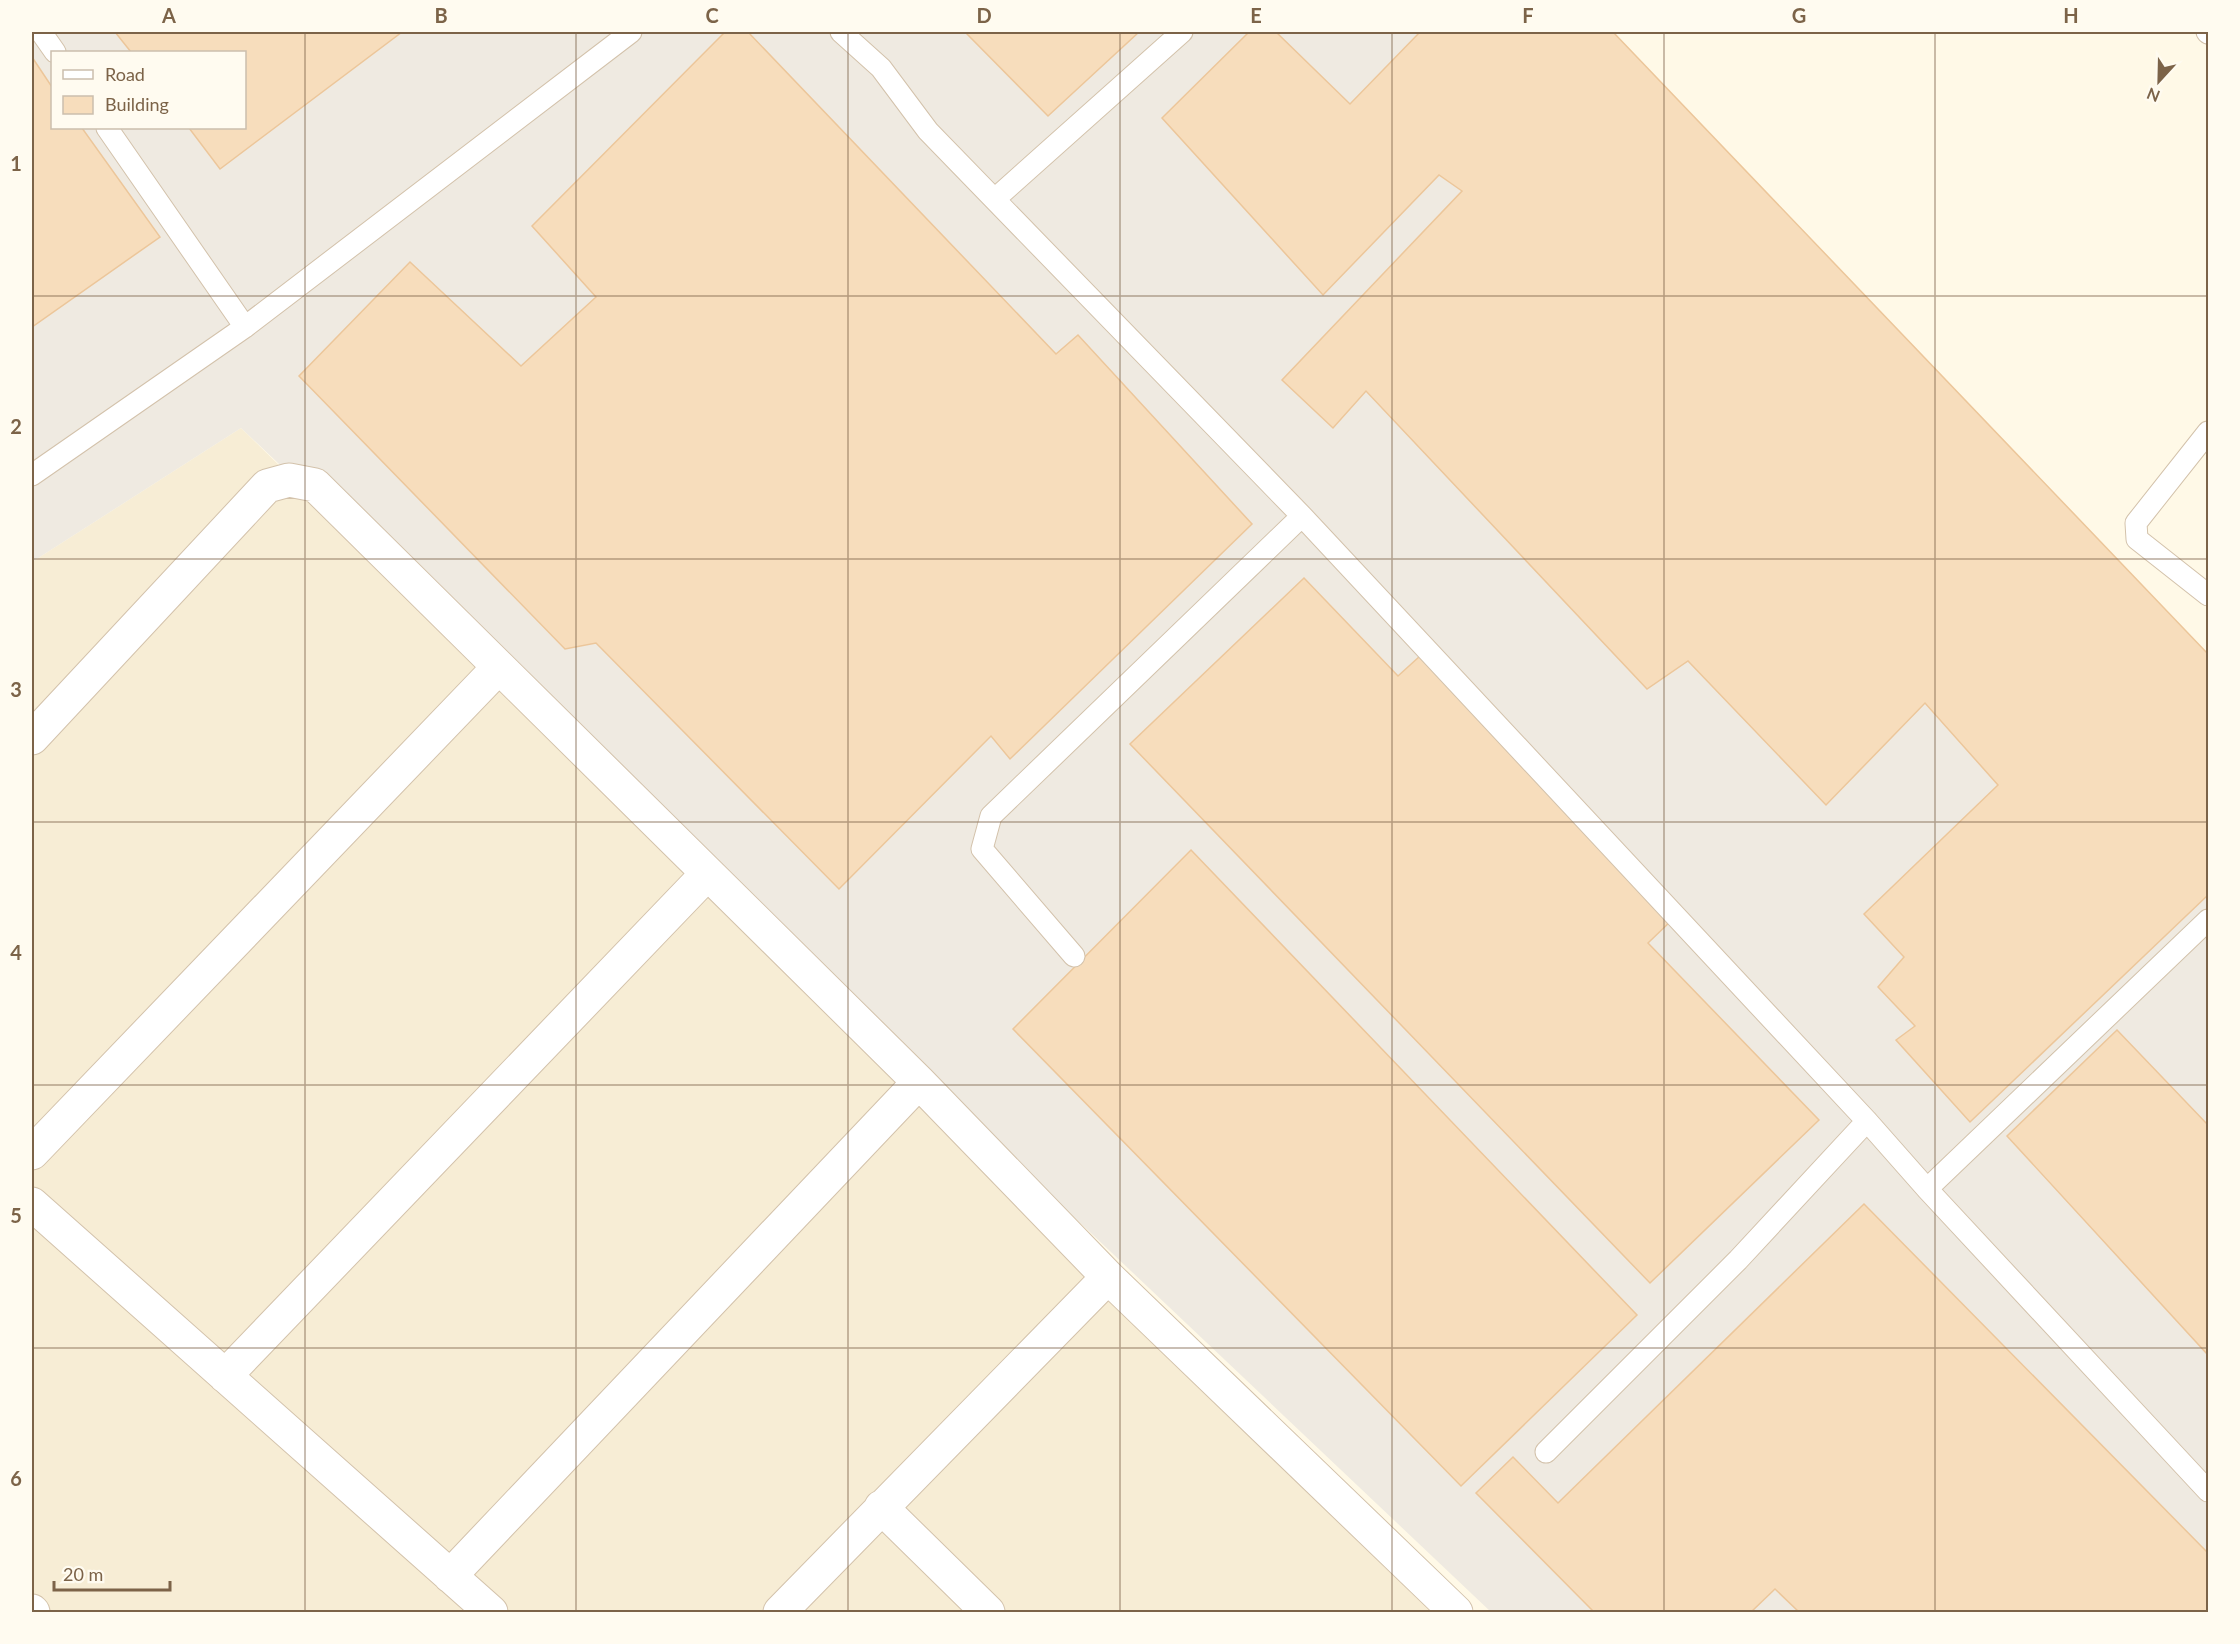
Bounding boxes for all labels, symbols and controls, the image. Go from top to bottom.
text: A [161,3,176,27]
text: B [434,3,448,27]
text: C [705,3,719,27]
text: D [976,3,992,27]
text: E [1250,3,1262,27]
text: F [1522,3,1534,27]
text: G [1792,3,1806,27]
text: H [2063,3,2079,27]
legend [51,51,246,129]
north arrow [2129,51,2189,111]
text: Road [105,63,145,85]
text: N [2144,84,2162,106]
text: Building [105,93,169,115]
text: 1 [10,151,22,175]
text: 2 [10,414,22,438]
text: 3 [10,677,22,701]
text: 4 [10,940,22,964]
text: 5 [10,1203,22,1227]
text: 6 [10,1466,22,1490]
scale bar [54,1554,170,1592]
text: 20 m [63,1563,103,1585]

